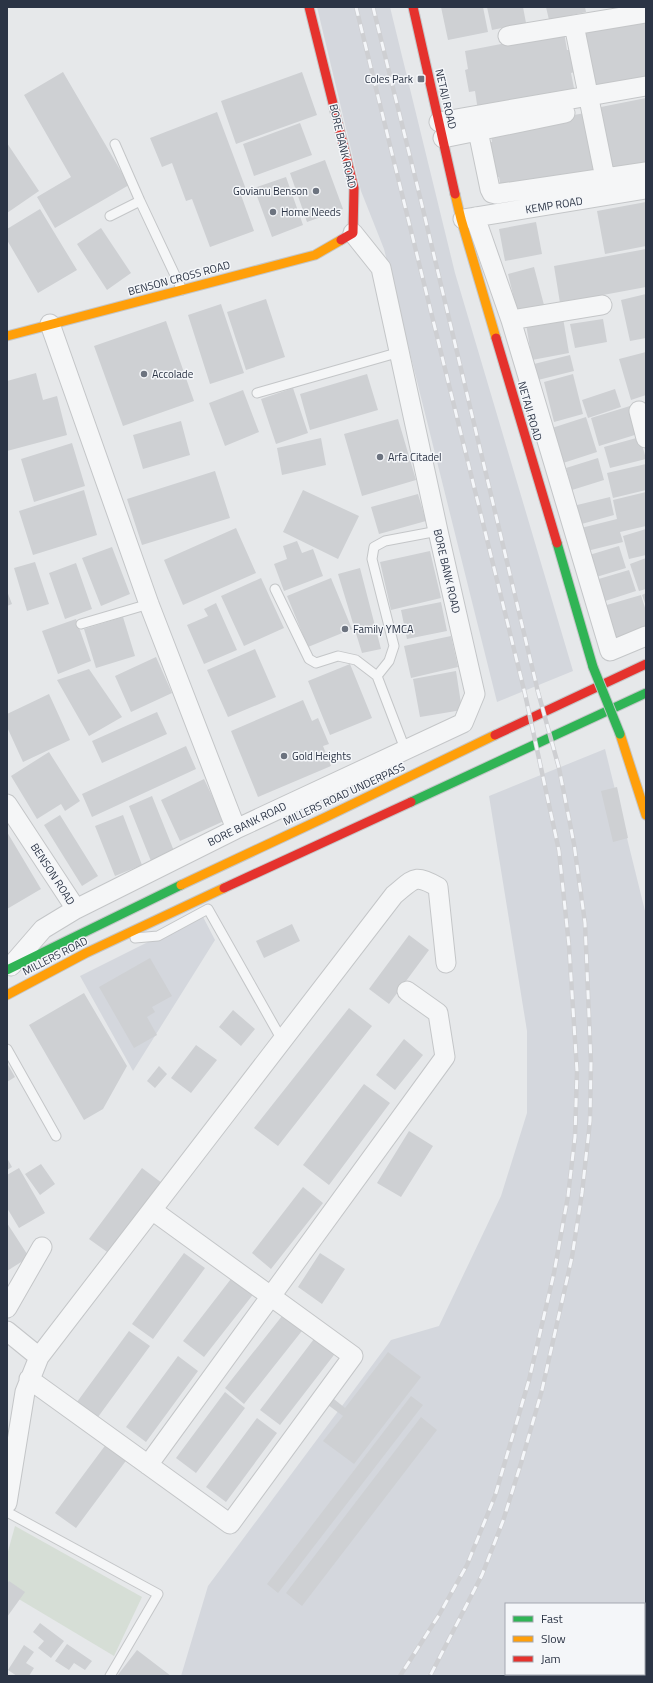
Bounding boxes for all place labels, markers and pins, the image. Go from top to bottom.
place label: Coles Park [365,71,414,87]
marker: Coles Park [416,74,426,84]
place label: Govianu Benson [233,183,308,199]
marker: Govianu Benson [311,186,321,196]
place label: Home Needs [281,204,341,220]
marker: Home Needs [268,207,278,217]
place label: Accolade [152,366,194,382]
marker: Accolade [139,369,149,379]
place label: Arfa Citadel [388,449,442,465]
marker: Arfa Citadel [375,452,385,462]
place label: Family YMCA [353,621,414,637]
marker: Family YMCA [340,624,350,634]
place label: Gold Heights [292,748,351,764]
marker: Gold Heights [279,751,289,761]

